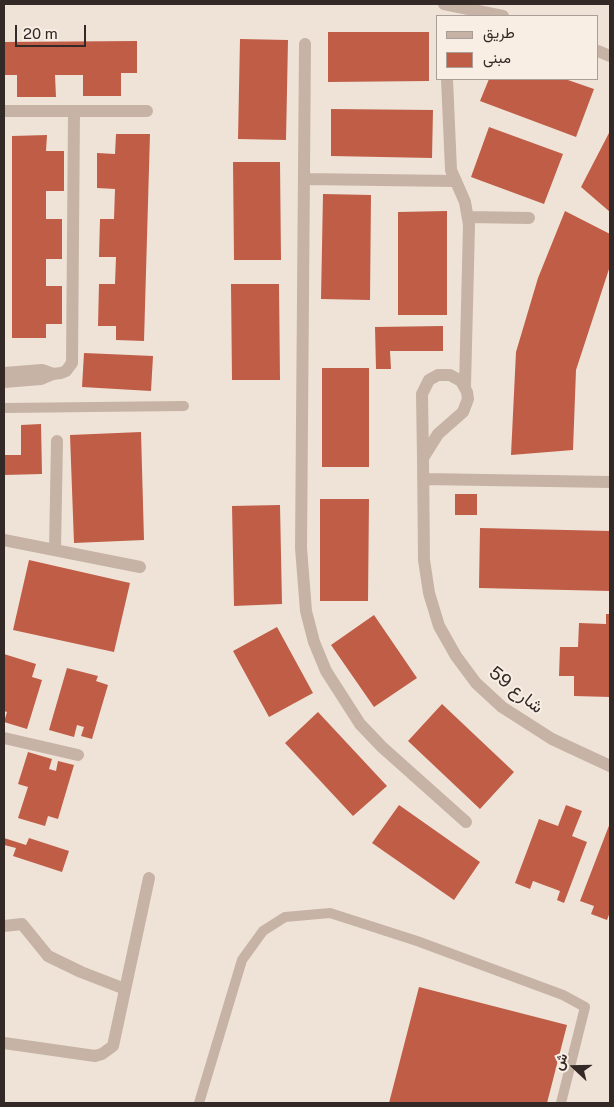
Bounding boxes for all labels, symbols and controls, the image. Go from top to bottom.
scale bar [18,15,89,47]
legend [436,15,599,80]
text: طريق [483,24,515,41]
text: 20 m [23,25,58,42]
text: مبنى [483,49,511,66]
street label: شارع 59 [484,662,548,718]
north arrow [549,1042,599,1092]
text: ش [550,1051,570,1072]

